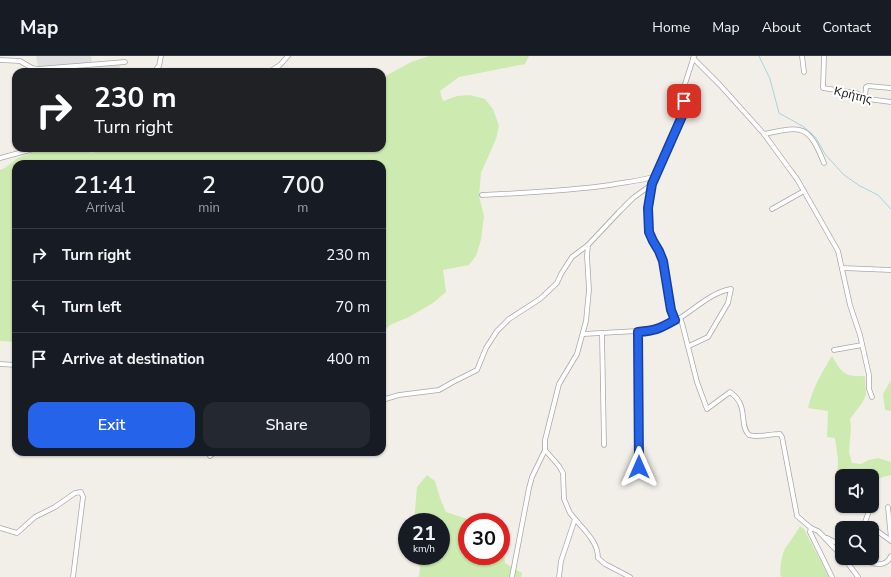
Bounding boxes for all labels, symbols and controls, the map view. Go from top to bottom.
text: Map [20,15,58,41]
text: Home [652,18,690,37]
text: Map [712,18,740,37]
text: About [762,18,801,37]
text: Contact [823,18,871,37]
text: 230 m [94,79,177,117]
street label: Κρήτης [832,83,874,107]
icon: right [28,84,80,136]
pin [667,84,701,118]
icon: arrive [673,90,695,112]
text: Turn right [94,115,173,139]
text: 21:41 [73,169,137,201]
text: 2 [202,169,216,201]
text: 700 [281,169,324,201]
text: Arrival [86,199,125,217]
text: min [198,199,220,217]
text: m [297,199,308,217]
icon: right [28,244,50,266]
text: Turn right [62,245,131,265]
text: 230 m [326,245,370,265]
icon: left [28,296,50,318]
text: Turn left [62,297,121,317]
text: 70 m [335,297,370,317]
icon: arrive [28,348,50,370]
text: Arrive at destination [62,349,205,369]
text: 400 m [326,349,370,369]
button: Exit [28,402,195,448]
button: Share [203,402,370,448]
position arrow [618,446,660,488]
map controls [835,469,879,565]
button: sound [835,469,879,513]
speed limit sign: 30 [458,513,510,565]
text: 21 [412,520,436,547]
button: search [835,521,879,565]
text: km/h [413,542,435,556]

